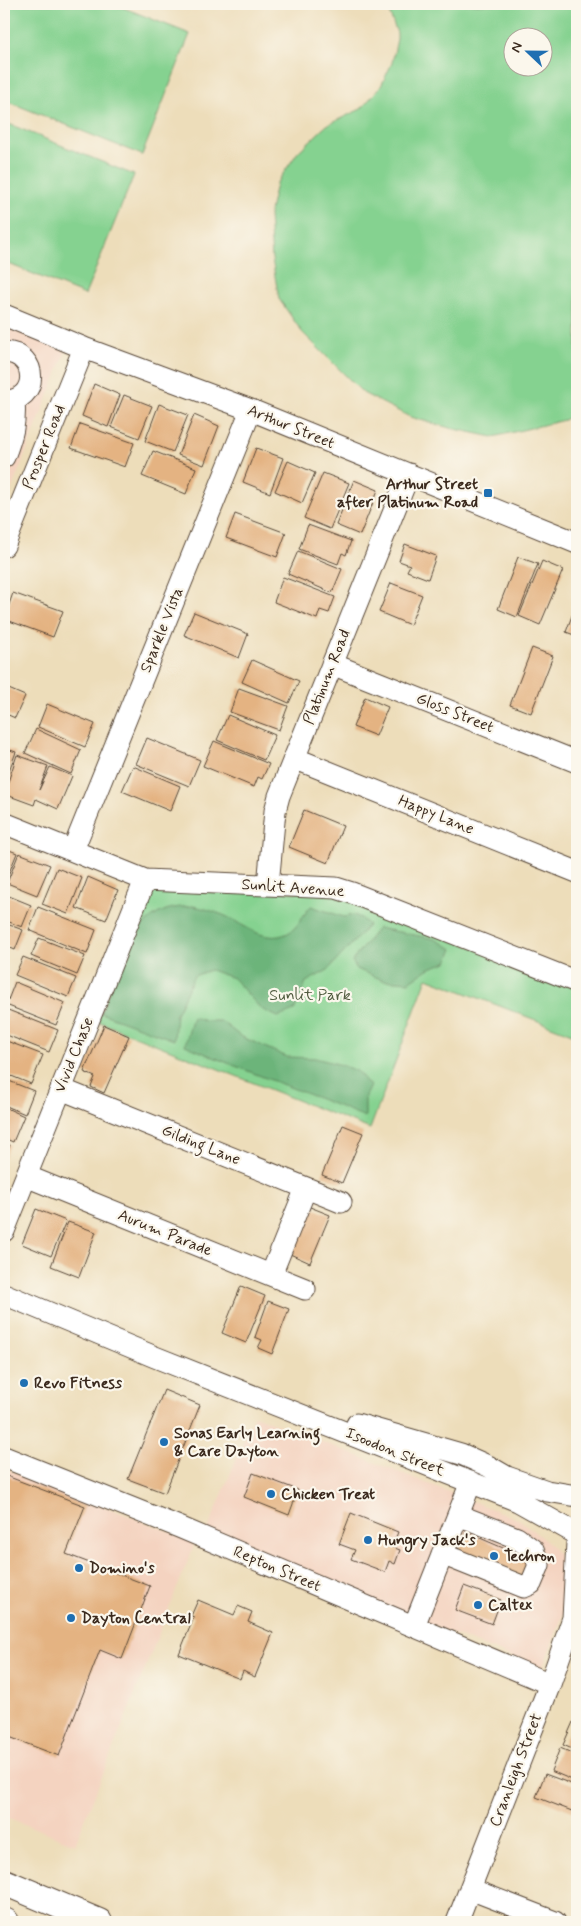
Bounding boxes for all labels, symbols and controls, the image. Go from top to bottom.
north arrow [504,28,554,78]
text: N [507,40,527,55]
street label: Arthur Street [244,400,338,454]
street label: Prosper Road [17,402,71,492]
place label: Arthur Street after Platinum Road [337,474,478,513]
marker: Arthur Street after Platinum Road [482,487,494,499]
street label: Sparkle Vista [135,584,189,676]
street label: Platinum Road [298,626,356,728]
street label: Gloss Street [413,688,497,738]
street label: Happy Lane [395,790,477,840]
street label: Sunlit Avenue [241,874,345,902]
park label: Sunlit Park [269,985,351,1006]
street label: Vivid Chase [49,1014,99,1096]
street label: Gilding Lane [158,1120,243,1171]
street label: Aurum Parade [115,1205,216,1262]
place label: Revo Fitness [34,1373,123,1394]
marker: Revo Fitness [18,1377,30,1389]
place label: Sonas Early Learning & Care Dayton [174,1423,320,1462]
street label: Isoodon Street [342,1423,448,1482]
marker: Sonas Early Learning & Care Dayton [158,1436,170,1448]
place label: Chicken Treat [281,1484,375,1505]
marker: Chicken Treat [265,1488,277,1500]
place label: Hungry Jack's [378,1530,476,1553]
marker: Hungry Jack's [362,1534,374,1546]
street label: Repton Street [230,1541,324,1597]
place label: Techron [504,1546,555,1567]
marker: Techron [488,1550,500,1562]
place label: Domino's [89,1558,156,1579]
marker: Domino's [73,1562,85,1574]
place label: Caltex [488,1595,532,1616]
marker: Caltex [472,1599,484,1611]
place label: Dayton Central [81,1608,191,1629]
marker: Dayton Central [65,1612,77,1624]
street label: Cranleigh Street [485,1710,547,1830]

